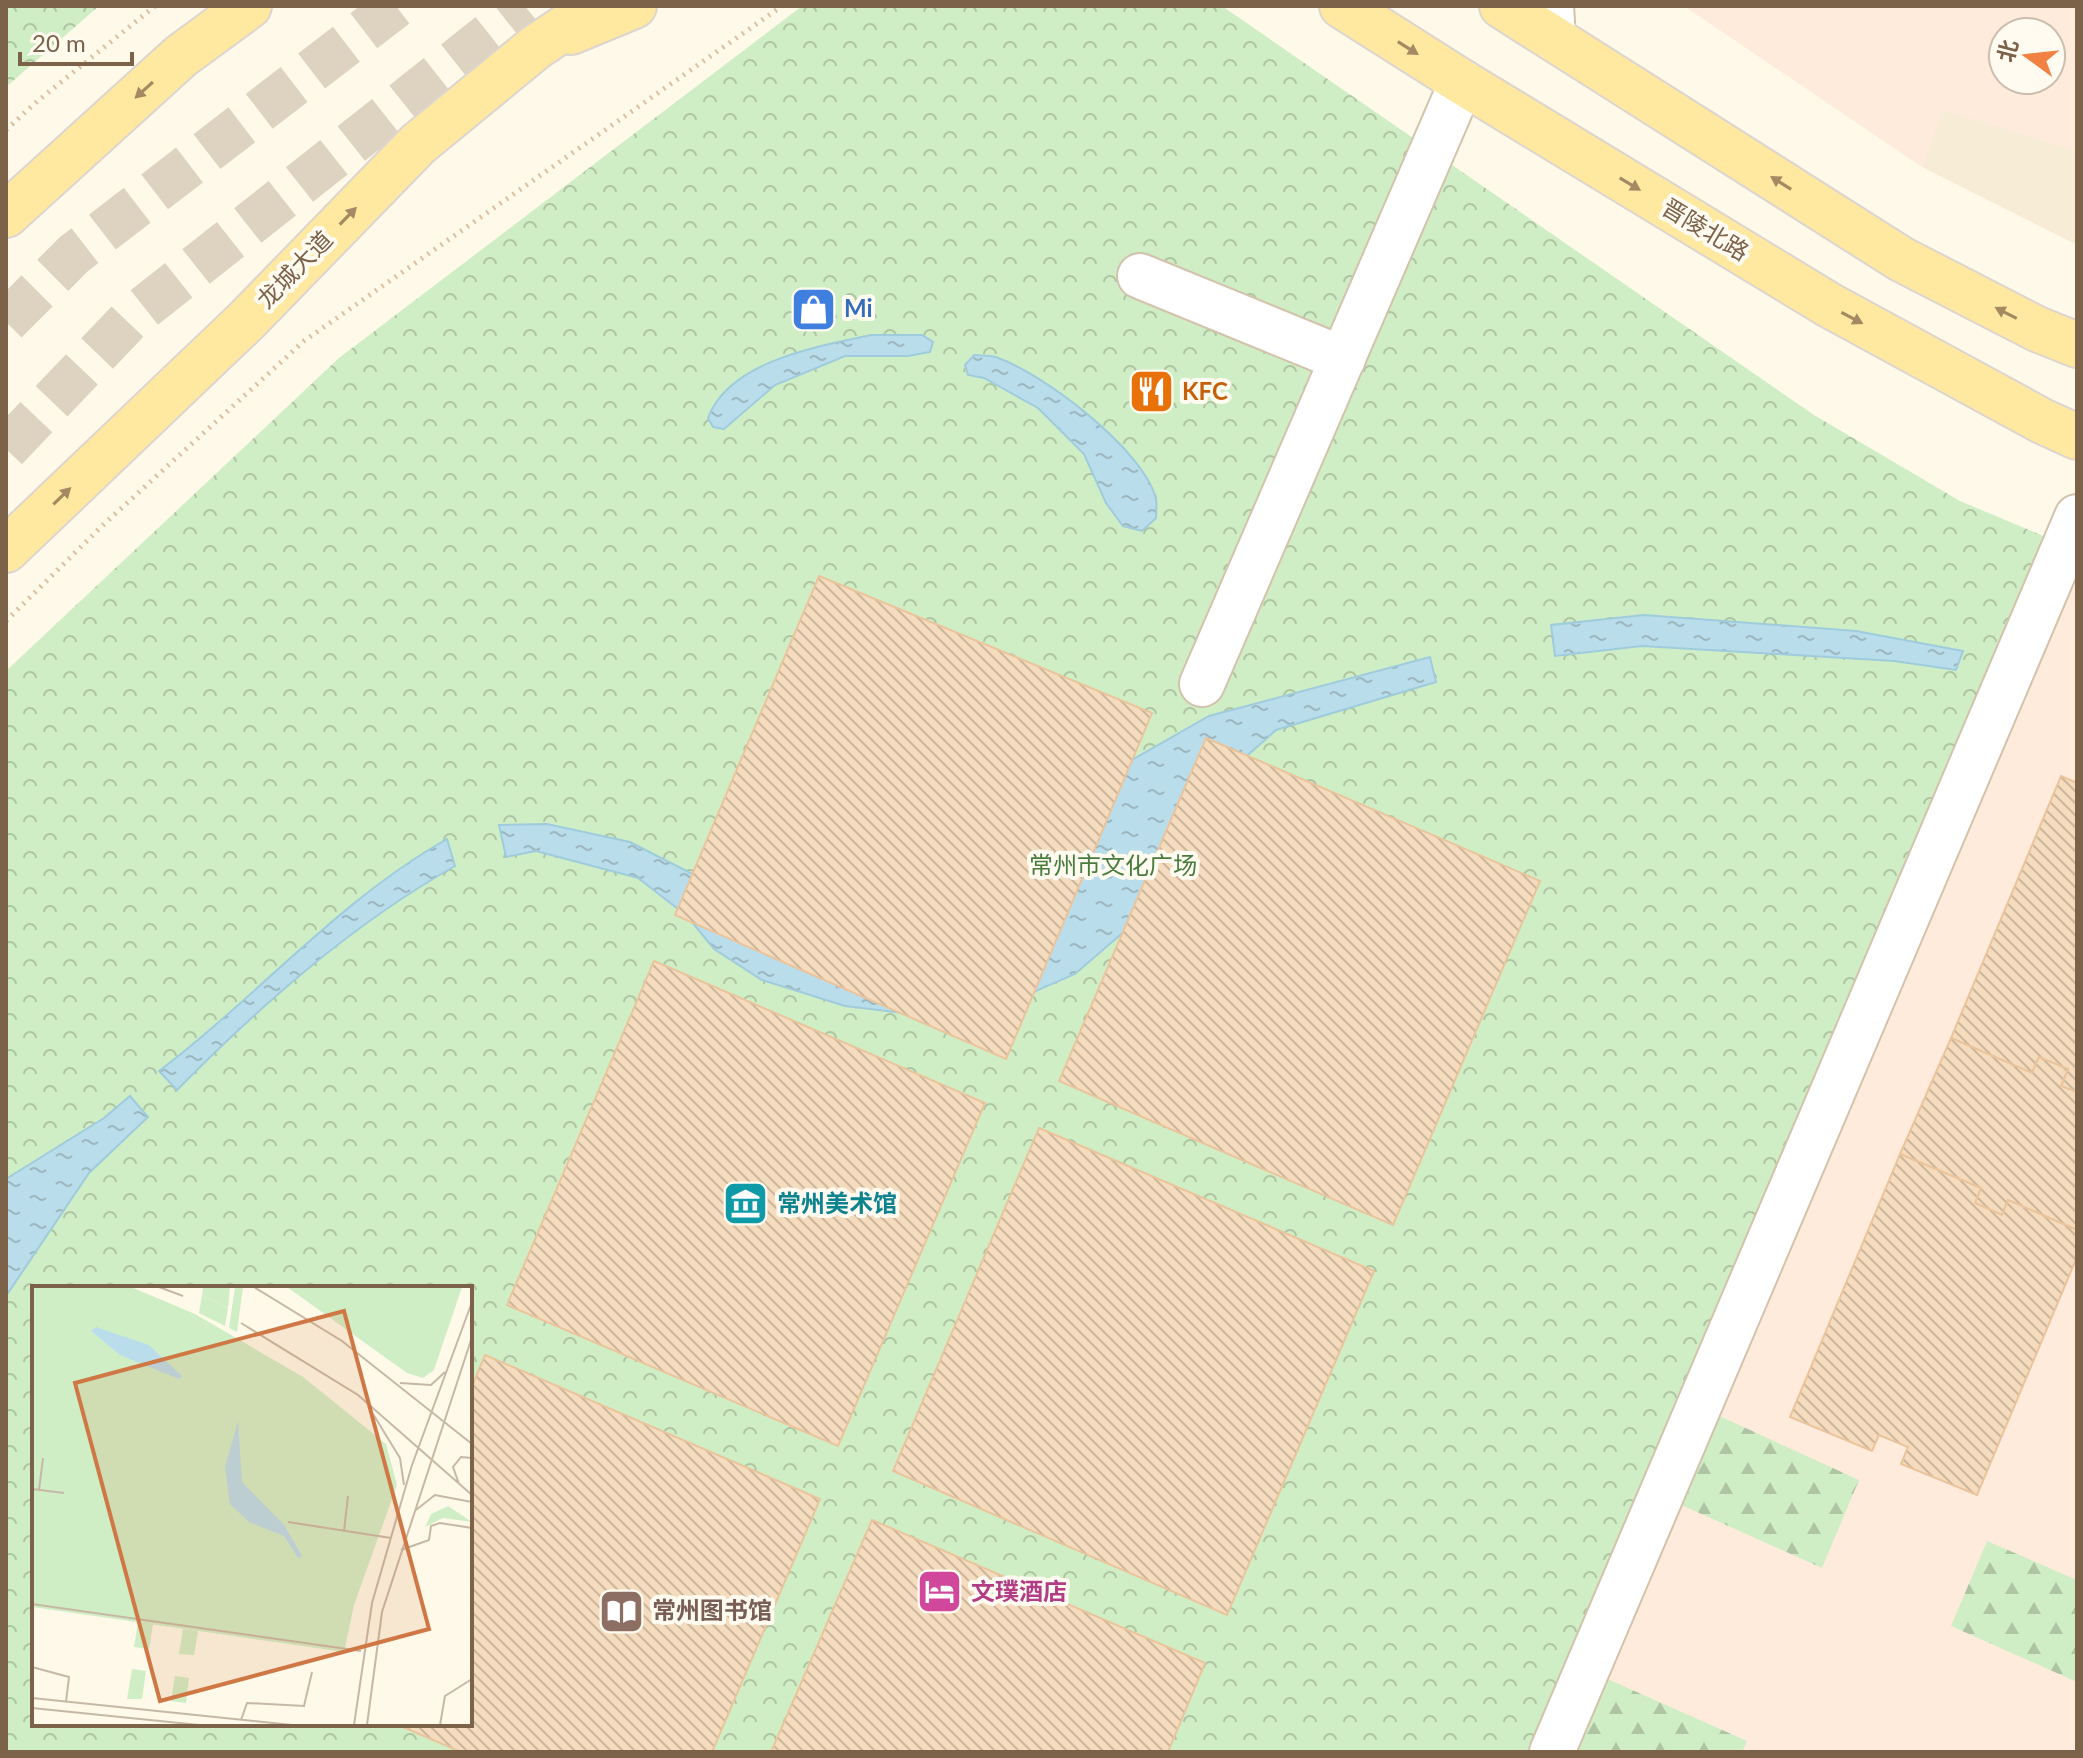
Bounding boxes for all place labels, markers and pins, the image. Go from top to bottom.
shop icon: Mi [789,285,837,333]
place label: Mi [844,293,873,322]
restaurant icon: KFC [1127,368,1175,416]
place label: KFC [1182,376,1228,405]
museum icon: 常州美术馆 [722,1180,770,1228]
place label: 常州美术馆 [777,1188,897,1217]
hotel icon: 文璞酒店 [916,1568,964,1616]
place label: 文璞酒店 [971,1576,1067,1605]
library icon: 常州图书馆 [597,1587,645,1635]
place label: 常州图书馆 [652,1595,772,1624]

